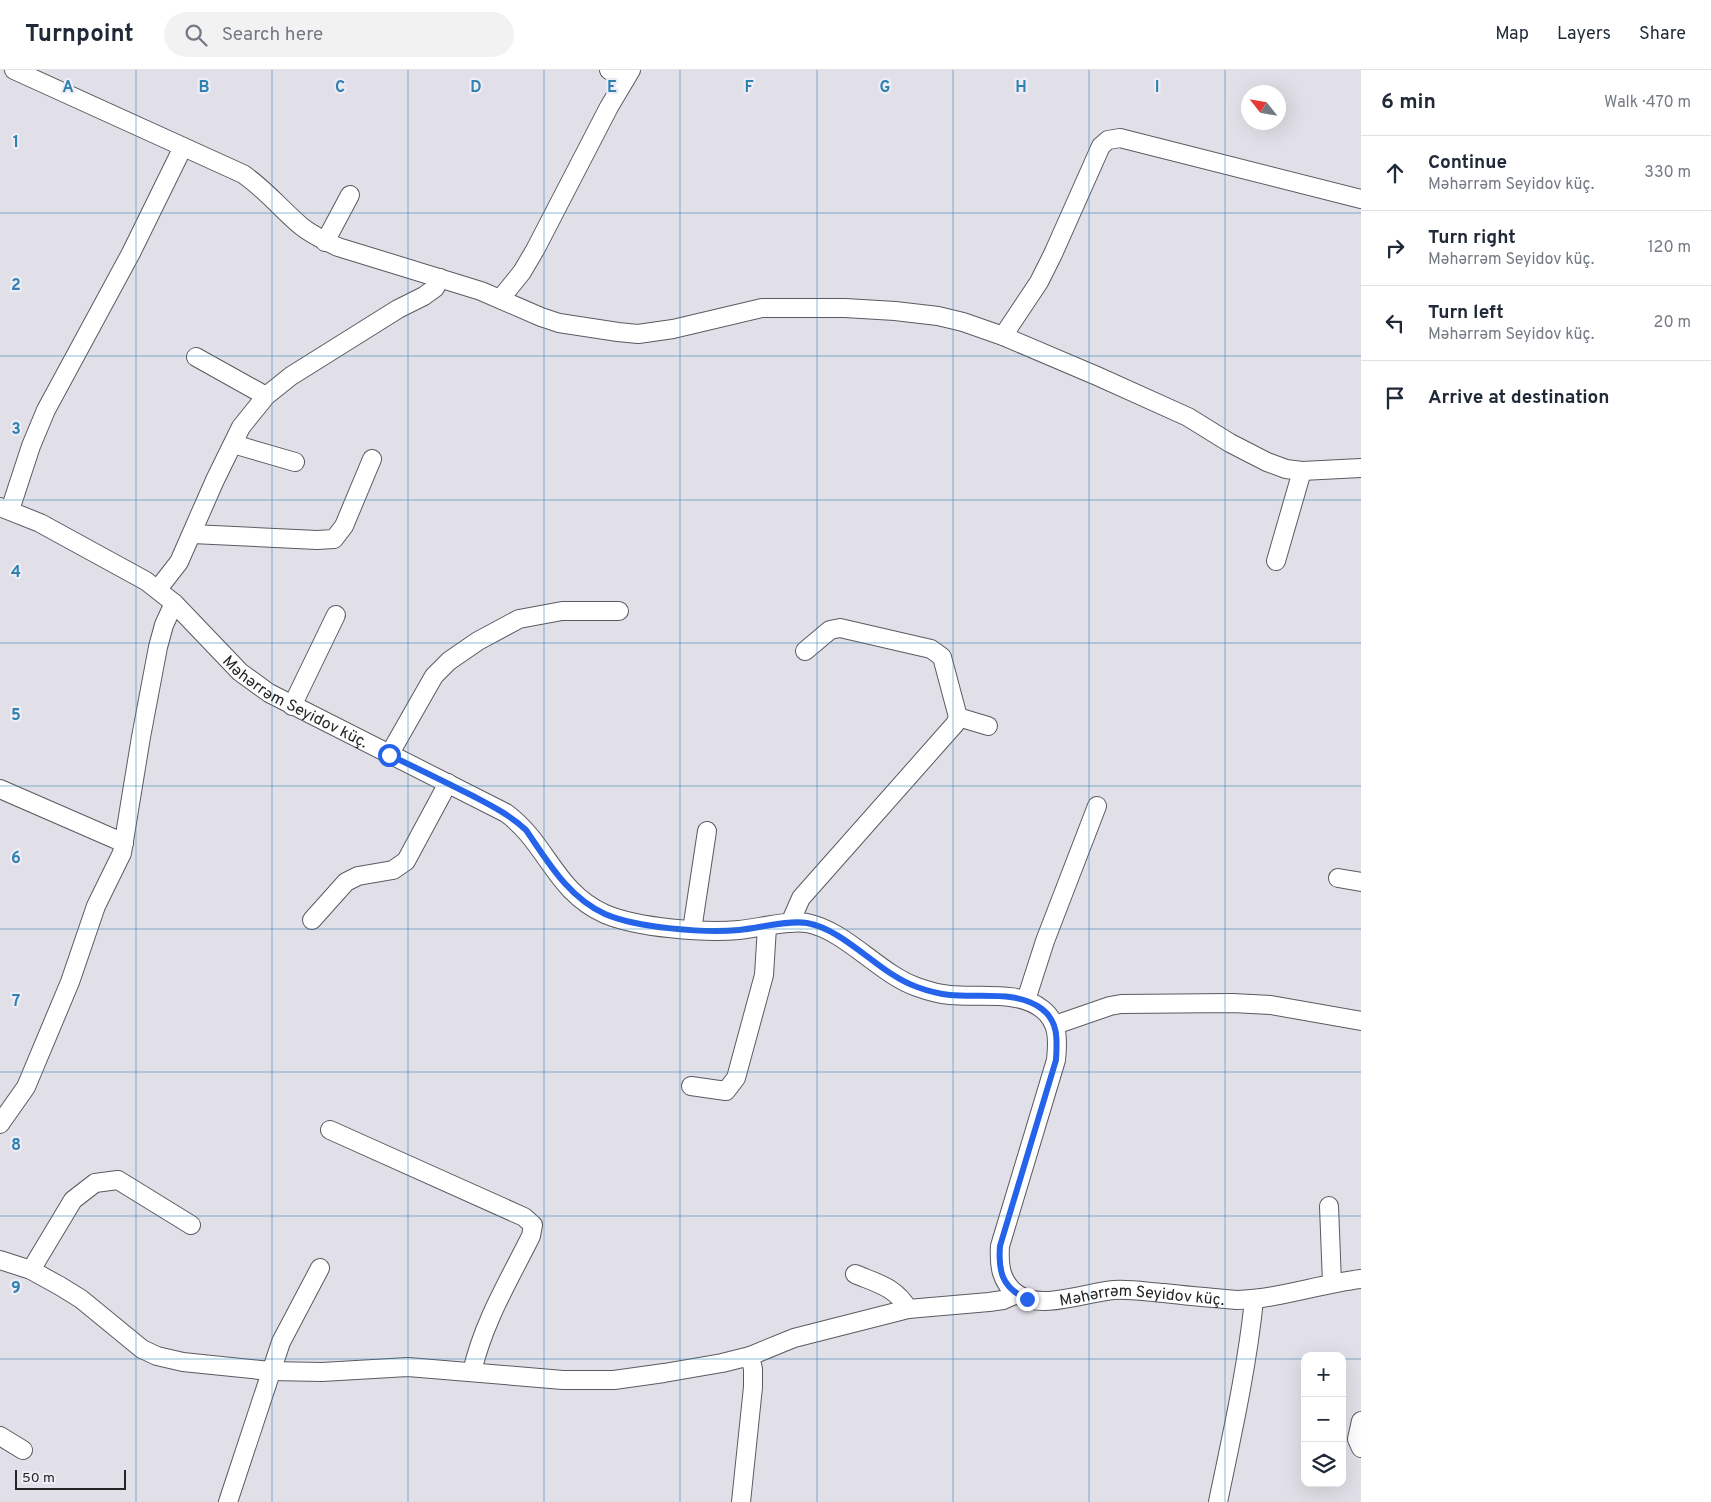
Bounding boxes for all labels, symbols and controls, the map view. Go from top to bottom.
search box [164,12,514,57]
text: Turnpoint [25,20,134,50]
icon: search [182,21,210,49]
text: Search here [222,23,323,47]
text: Map [1495,23,1529,46]
text: Layers [1557,23,1611,46]
text: Share [1639,23,1686,46]
text: A [62,78,74,98]
text: B [198,78,210,98]
text: C [335,78,345,98]
text: D [470,78,482,98]
text: E [607,78,617,98]
text: F [744,78,754,98]
text: G [880,78,890,98]
text: H [1015,78,1027,98]
text: I [1155,78,1159,98]
north arrow [1241,85,1286,130]
text: 6 min [1381,89,1436,116]
text: Walk · 470 m [1604,93,1691,113]
text: 1 [13,133,19,153]
text: Continue [1428,151,1507,175]
icon: ahead [1381,159,1409,187]
text: 330 m [1644,163,1691,183]
text: Məhərrəm Seyidov küç. [1428,175,1594,195]
text: Turn right [1428,226,1516,250]
icon: right [1381,234,1409,262]
text: 120 m [1648,238,1691,258]
text: Məhərrəm Seyidov küç. [1428,250,1594,270]
text: 2 [11,276,21,296]
text: Turn left [1428,301,1504,325]
icon: left [1381,309,1409,337]
text: 20 m [1654,313,1691,333]
text: Məhərrəm Seyidov küç. [1428,325,1594,345]
icon: arrive [1381,384,1409,412]
text: Arrive at destination [1428,386,1609,410]
text: 3 [11,420,21,440]
text: 4 [11,563,21,583]
street label: Məhərrəm Seyidov küç. [217,652,371,754]
text: 5 [11,706,21,726]
route start [378,744,401,767]
text: 6 [11,849,21,869]
text: 7 [12,992,20,1012]
text: 8 [11,1136,21,1156]
text: 9 [11,1279,21,1299]
street label: Məhərrəm Seyidov küç. [1058,1282,1225,1312]
route end [1016,1288,1039,1311]
map controls [1301,1352,1346,1487]
button: + [1301,1352,1346,1397]
button: − [1301,1397,1346,1442]
button: layers [1301,1442,1346,1487]
scale bar [15,1467,126,1490]
text: 50 m [22,1470,55,1487]

